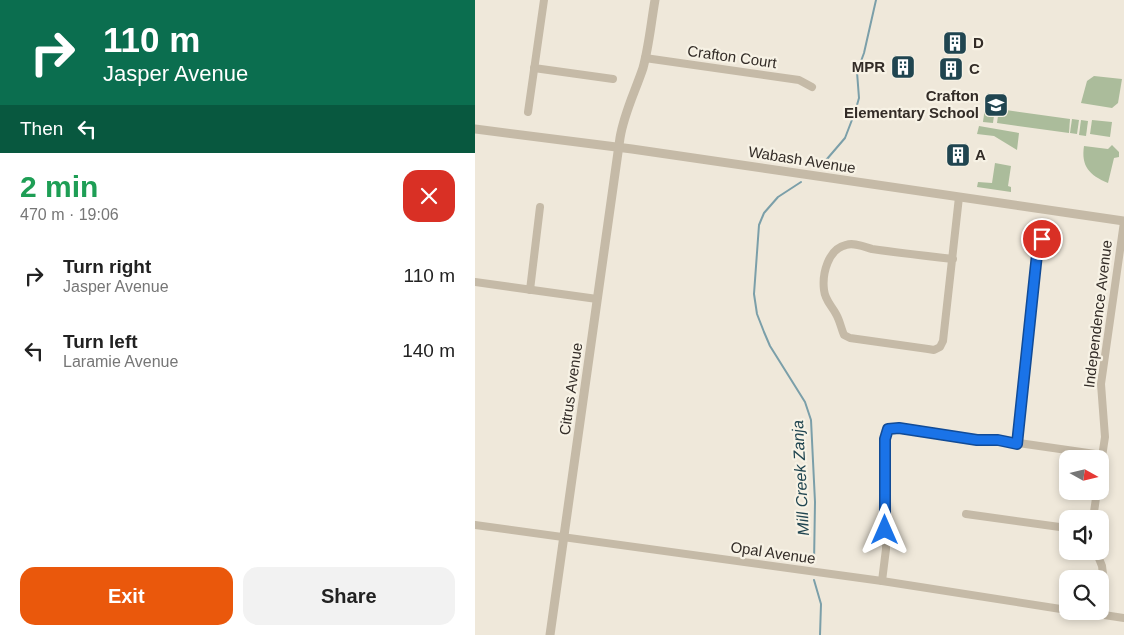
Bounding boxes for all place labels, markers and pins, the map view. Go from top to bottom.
building icon: D [942,30,968,56]
place label: D [973,34,984,51]
building icon: MPR [890,54,916,80]
building icon: C [938,56,964,82]
place label: MPR [852,58,885,75]
place label: C [969,60,980,77]
place label: Crafton Elementary School [844,87,979,121]
school or university icon: Crafton Elementary School [983,92,1009,118]
building icon: A [945,142,971,168]
place label: A [975,146,986,163]
pin [1021,218,1063,260]

